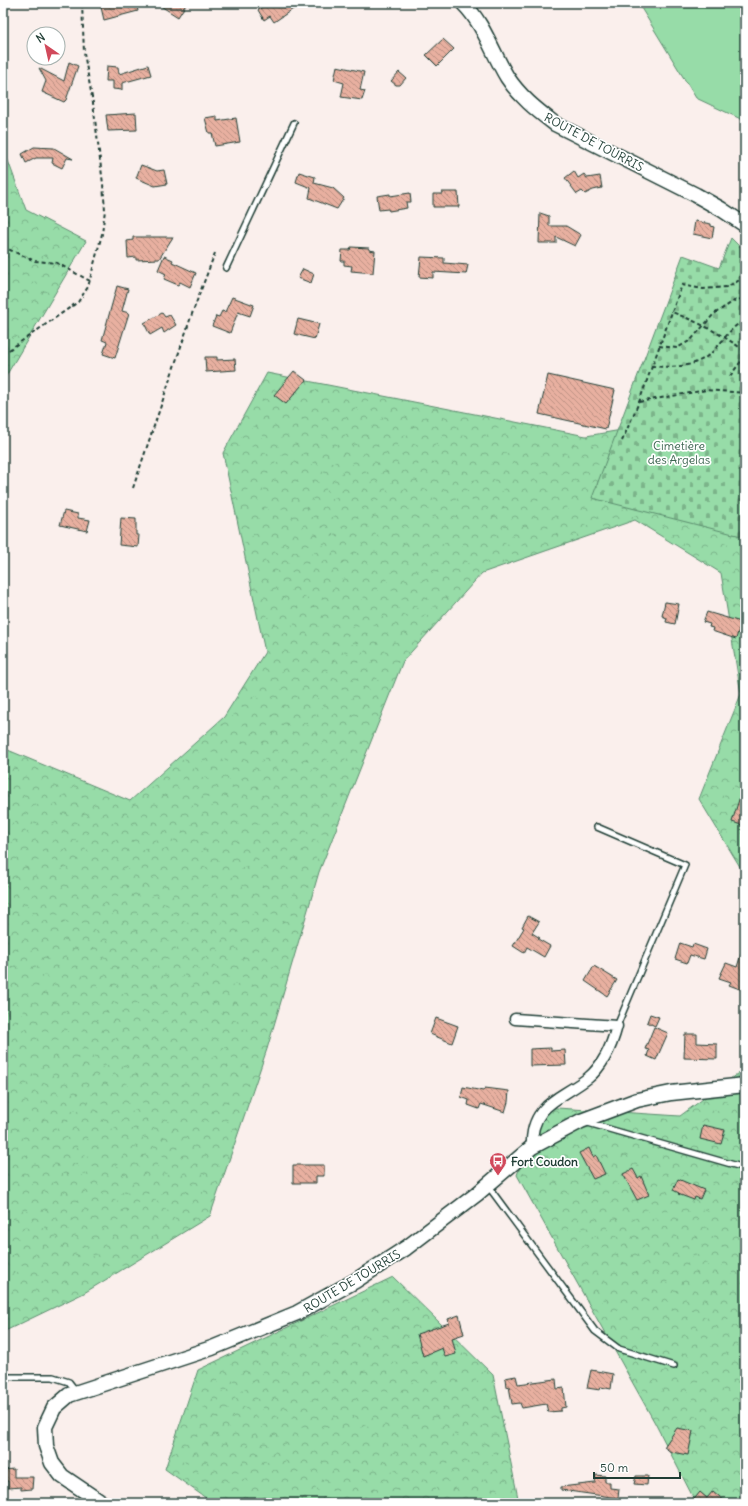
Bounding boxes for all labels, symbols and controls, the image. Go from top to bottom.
north arrow [26,26,66,66]
text: N [33,30,47,46]
street label: ROUTE DE TOURRIS [542,109,646,175]
park label: Cimetière des Argelas [648,438,710,467]
bus stop icon: Fort Coudon [488,1151,508,1176]
place label: Fort Coudon [511,1154,578,1169]
street label: ROUTE DE TOURRIS [301,1246,403,1316]
scale bar [594,1454,680,1480]
text: 50 m [600,1460,629,1475]

